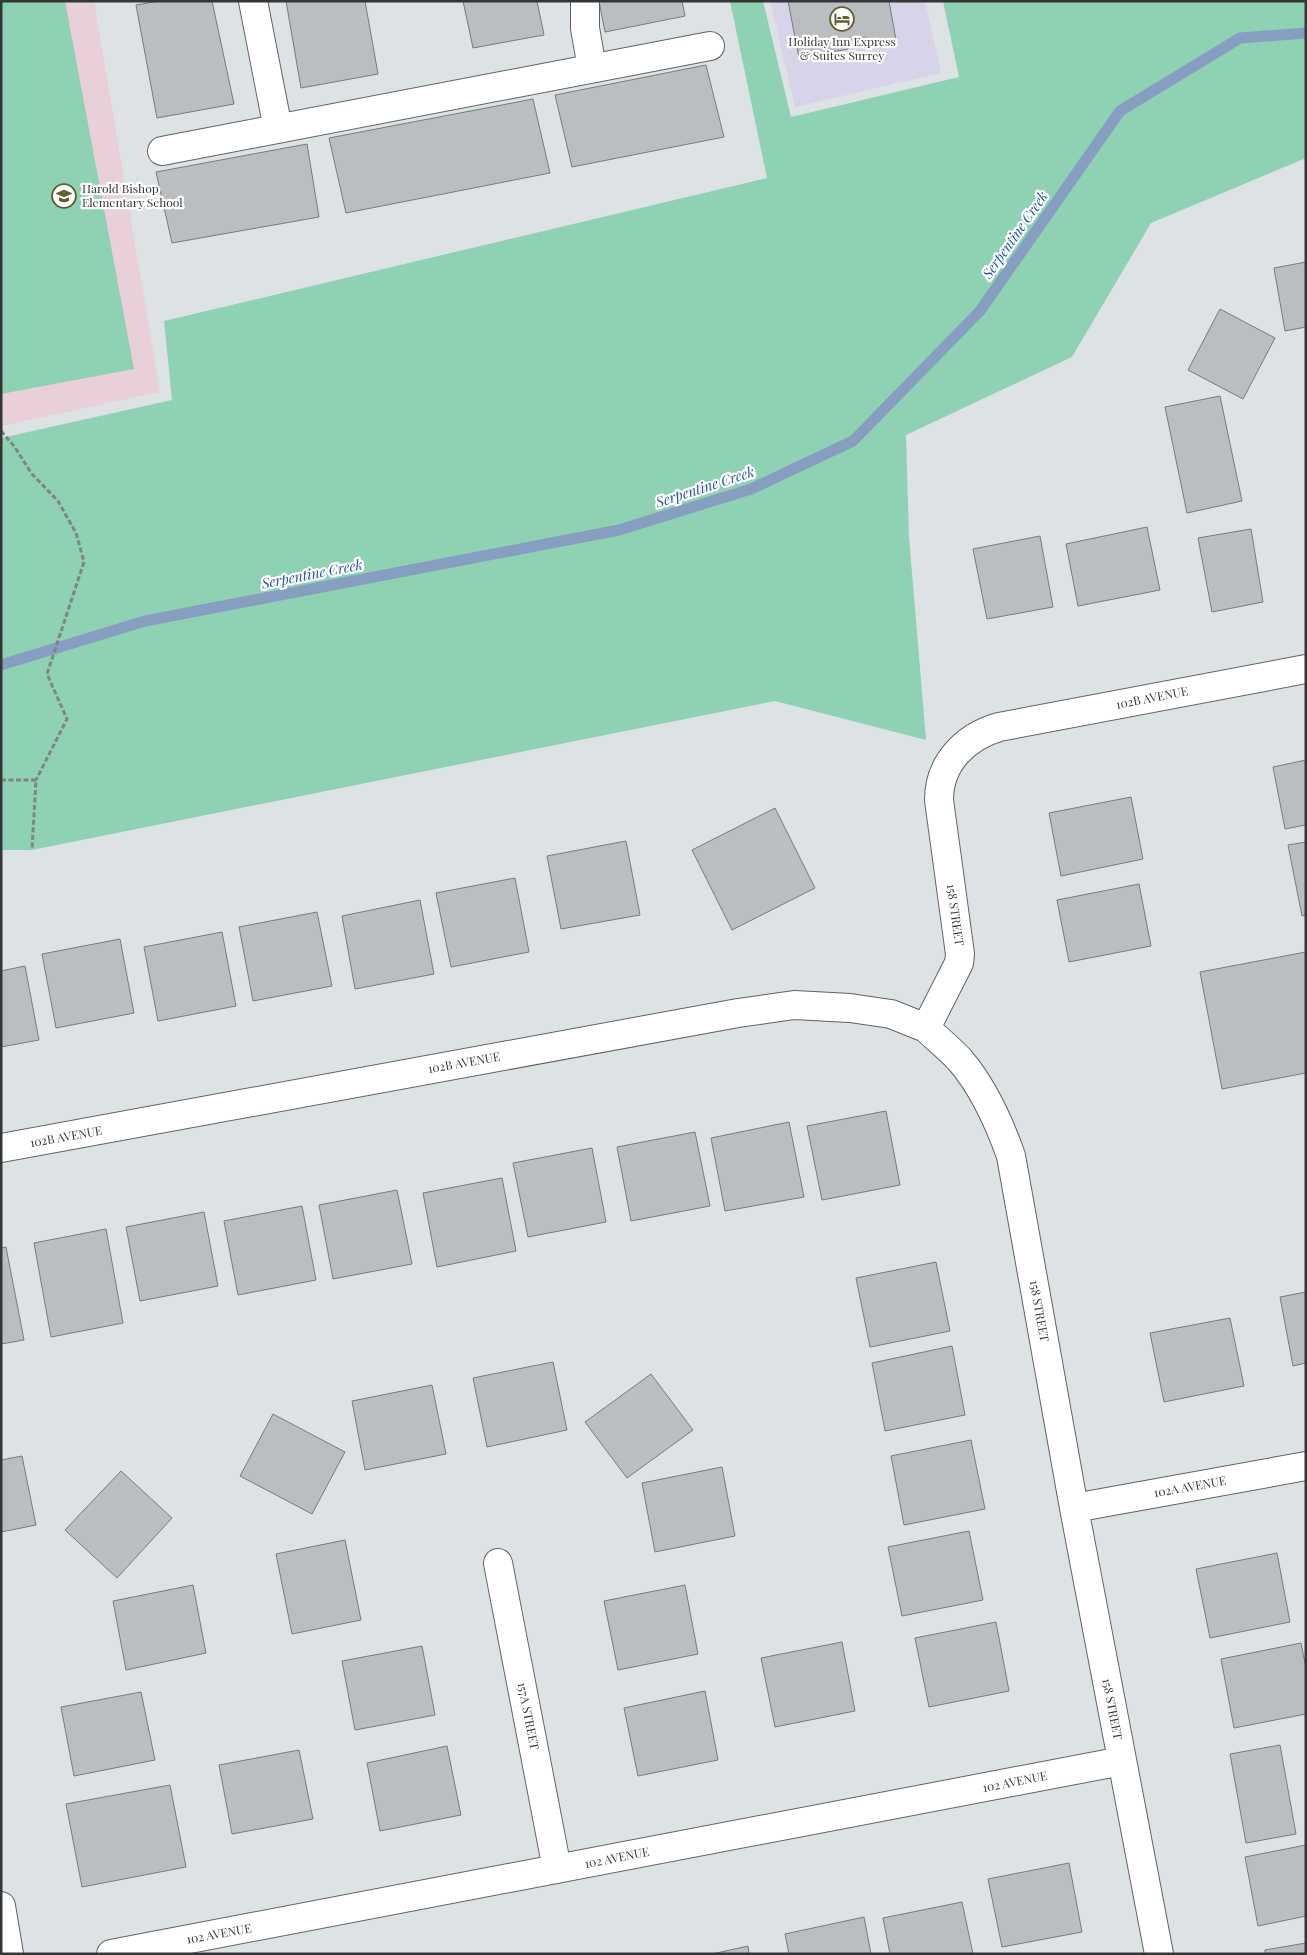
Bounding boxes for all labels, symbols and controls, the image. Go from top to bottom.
hotel icon: Holiday Inn Express & Suites Surrey [829,6,855,32]
place label: Holiday Inn Express & Suites Surrey [788,33,896,63]
place label: Harold Bishop Elementary School [82,180,183,210]
school or university icon: Harold Bishop Elementary School [51,183,77,209]
water label: Serpentine Creek [977,187,1052,283]
water label: Serpentine Creek [652,462,757,512]
water label: Serpentine Creek [259,554,364,593]
street label: 102B AVENUE [1114,682,1189,712]
street label: 158 STREET [944,883,968,947]
street label: 102B AVENUE [426,1048,501,1076]
street label: 102B AVENUE [28,1122,103,1150]
street label: 158 STREET [1027,1279,1053,1343]
street label: 102A AVENUE [1152,1472,1227,1500]
street label: 158 STREET [1099,1677,1127,1741]
street label: 157A STREET [515,1681,543,1751]
street label: 102 AVENUE [981,1767,1049,1795]
street label: 102 AVENUE [583,1843,651,1871]
street label: 102 AVENUE [185,1919,253,1947]

